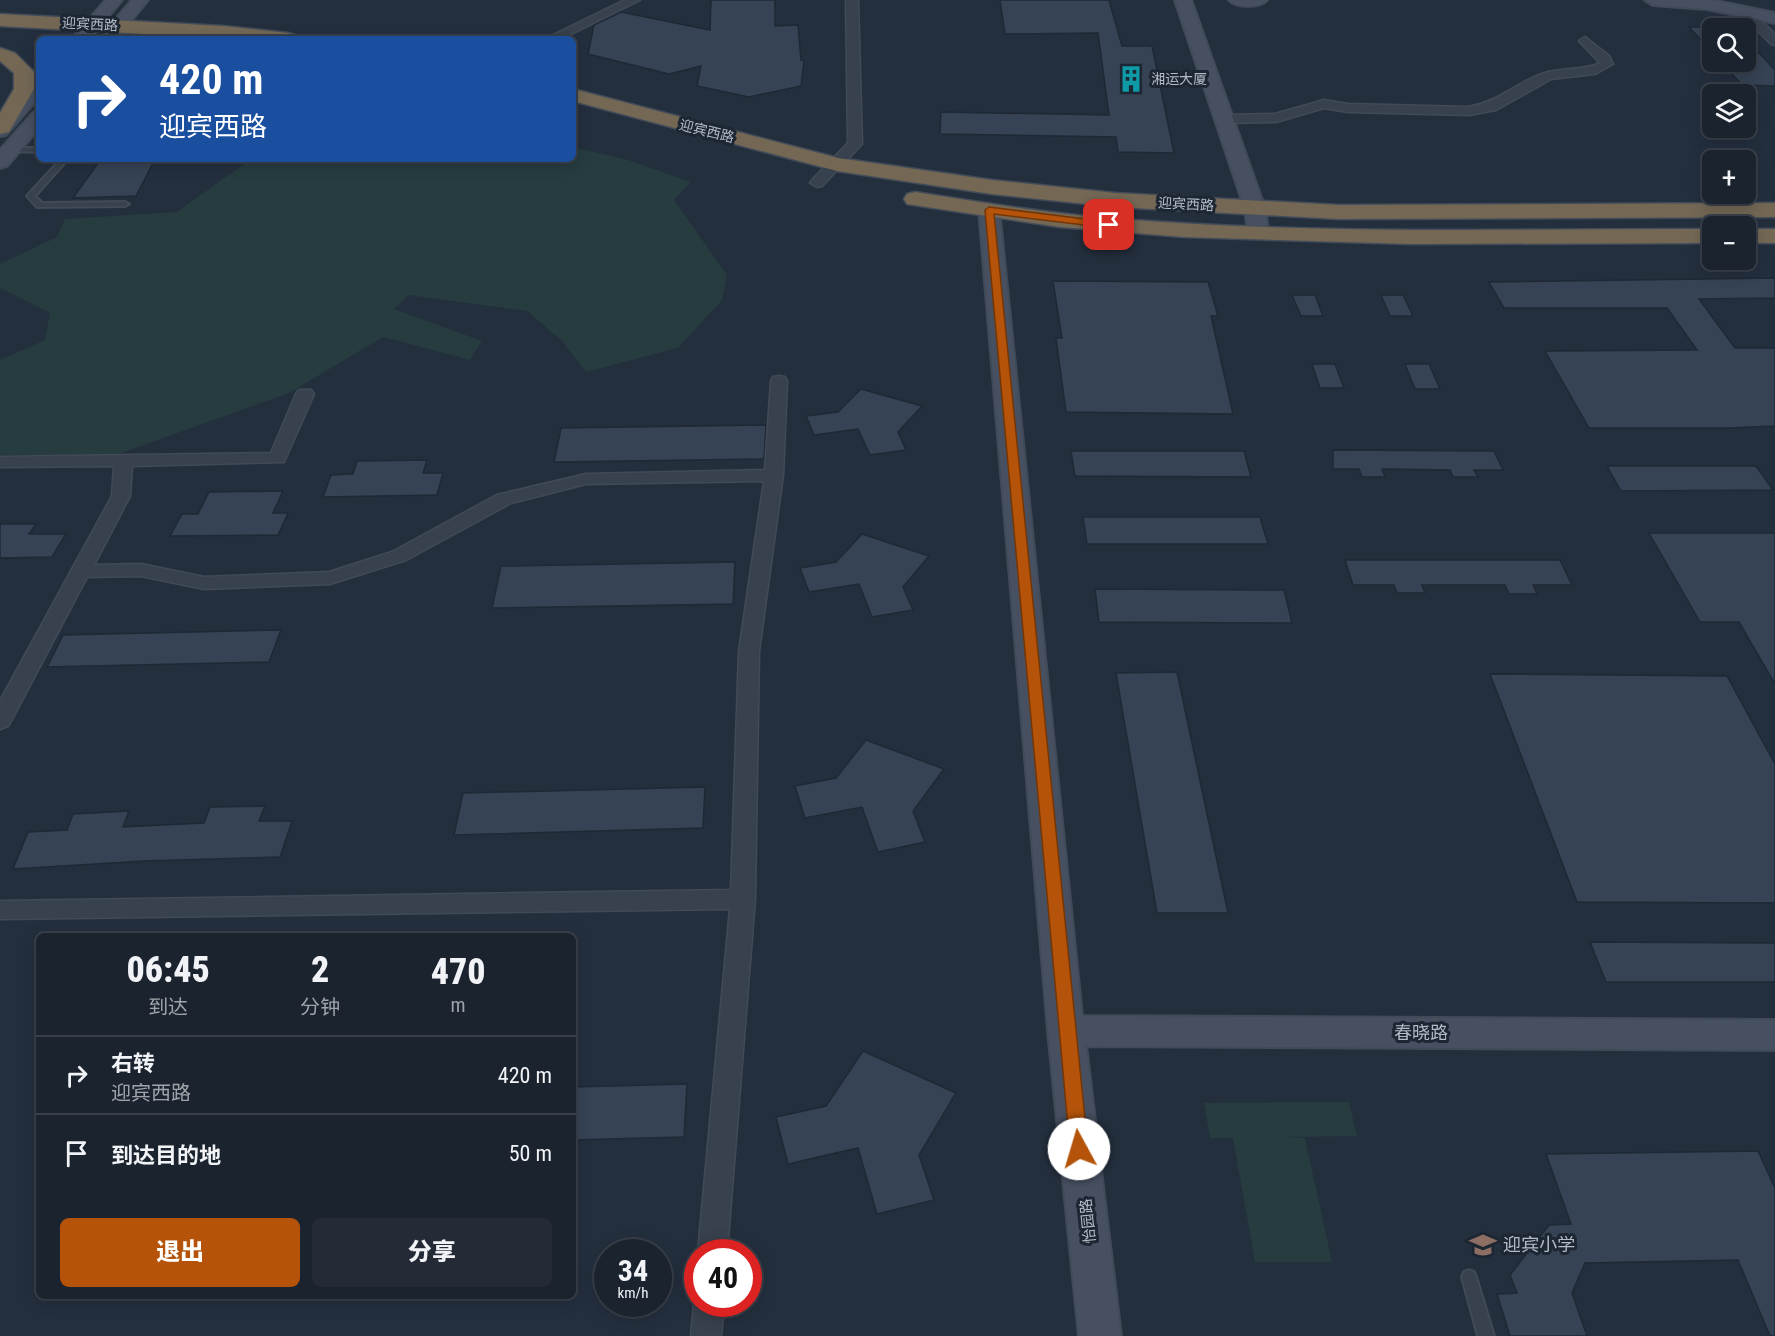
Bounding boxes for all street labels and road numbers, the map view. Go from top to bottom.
street label: 迎宾西路 [62,15,118,33]
street label: 迎宾西路 [678,116,736,146]
street label: 迎宾西路 [1158,195,1214,213]
street label: 春晓路 [1394,1022,1448,1043]
street label: 怡园路 [1077,1198,1099,1244]

